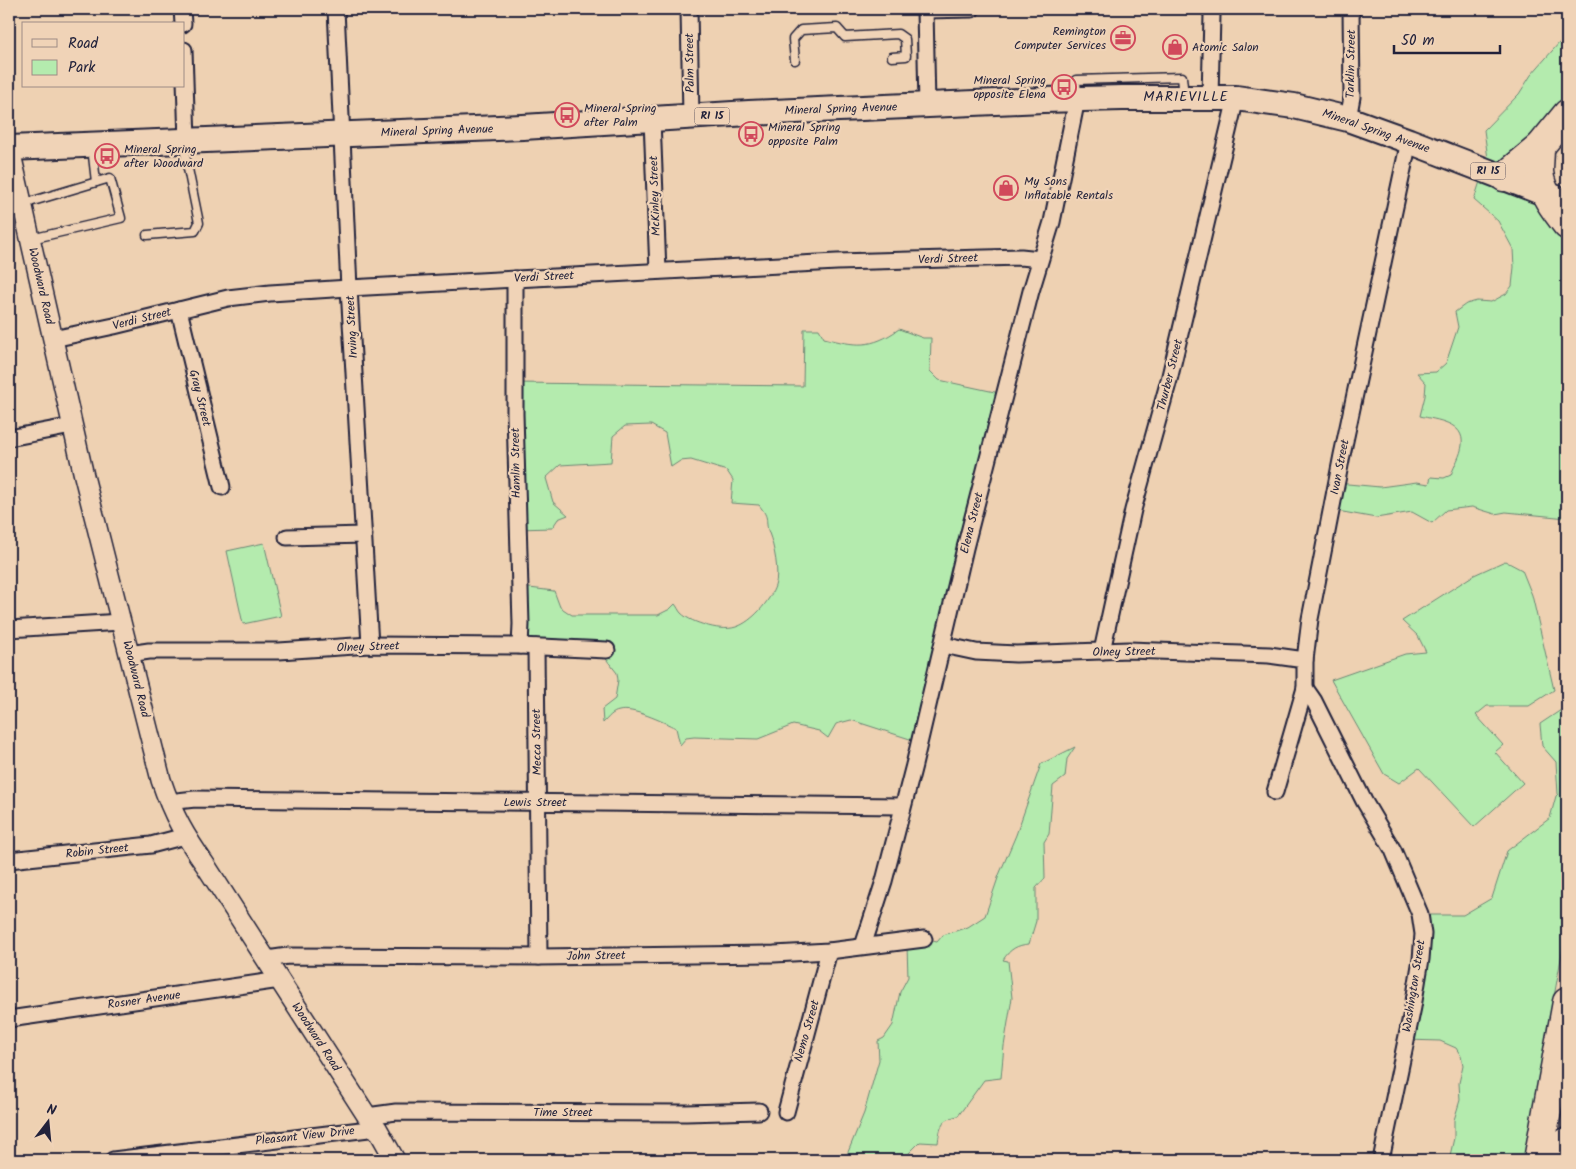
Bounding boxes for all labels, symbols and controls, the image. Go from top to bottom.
legend [22,22,185,88]
place label: Remington Computer Services [1014,22,1106,55]
scale bar [1394,22,1500,54]
office icon: Remington Computer Services [1110,25,1136,51]
street label: Tarklin Street [1341,29,1361,99]
text: 50 m [1401,29,1435,53]
text: Road [68,32,99,56]
street label: Palm Street [680,33,700,93]
shop icon: Atomic Salon [1162,34,1188,60]
place label: Atomic Salon [1192,38,1259,57]
text: Park [68,56,96,80]
place label: Mineral Spring opposite Elena [973,71,1046,104]
bus stop icon: Mineral Spring opposite Elena [1051,74,1077,100]
district label: MARIEVILLE [1143,86,1229,108]
street label: Mineral Spring Avenue [784,98,898,120]
place label: Mineral Spring after Palm [584,99,657,132]
bus stop icon: Mineral Spring after Palm [554,102,580,128]
street label: Mineral Spring Avenue [1320,104,1433,159]
road number: RI 15 [694,108,730,124]
place label: Mineral Spring opposite Palm [768,118,841,151]
street label: Mineral Spring Avenue [380,120,494,142]
bus stop icon: Mineral Spring opposite Palm [738,121,764,147]
place label: Mineral Spring after Woodward [124,140,204,173]
bus stop icon: Mineral Spring after Woodward [94,143,120,169]
street label: McKinley Street [644,155,666,236]
road number: RI 15 [1470,162,1506,180]
place label: My Sons Inflatable Rentals [1024,172,1113,205]
shop icon: My Sons Inflatable Rentals [993,175,1019,201]
street label: Woodward Road [23,245,59,328]
street label: Verdi Street [918,248,979,270]
street label: Verdi Street [514,266,575,288]
street label: Irving Street [341,295,363,359]
street label: Verdi Street [111,302,174,335]
street label: Thurber Street [1152,337,1188,413]
street label: Gray Street [184,368,216,429]
street label: Hamlin Street [506,427,526,498]
street label: Ivan Street [1325,437,1355,496]
street label: Elena Street [955,490,989,556]
street label: Olney Street [336,636,400,658]
street label: Woodward Road [117,638,155,721]
street label: Olney Street [1092,642,1156,662]
street label: Mecca Street [527,708,547,775]
street label: Lewis Street [503,793,567,812]
street label: Robin Street [65,838,130,864]
street label: Washington Street [1397,938,1431,1034]
street label: John Street [566,946,626,966]
street label: Rosner Avenue [106,985,182,1015]
street label: Nemo Street [789,997,825,1064]
street label: Woodward Road [287,999,346,1076]
north arrow [22,1096,72,1146]
text: N [44,1099,59,1122]
street label: Time Street [533,1103,593,1122]
street label: Pleasant View Drive [254,1121,356,1151]

